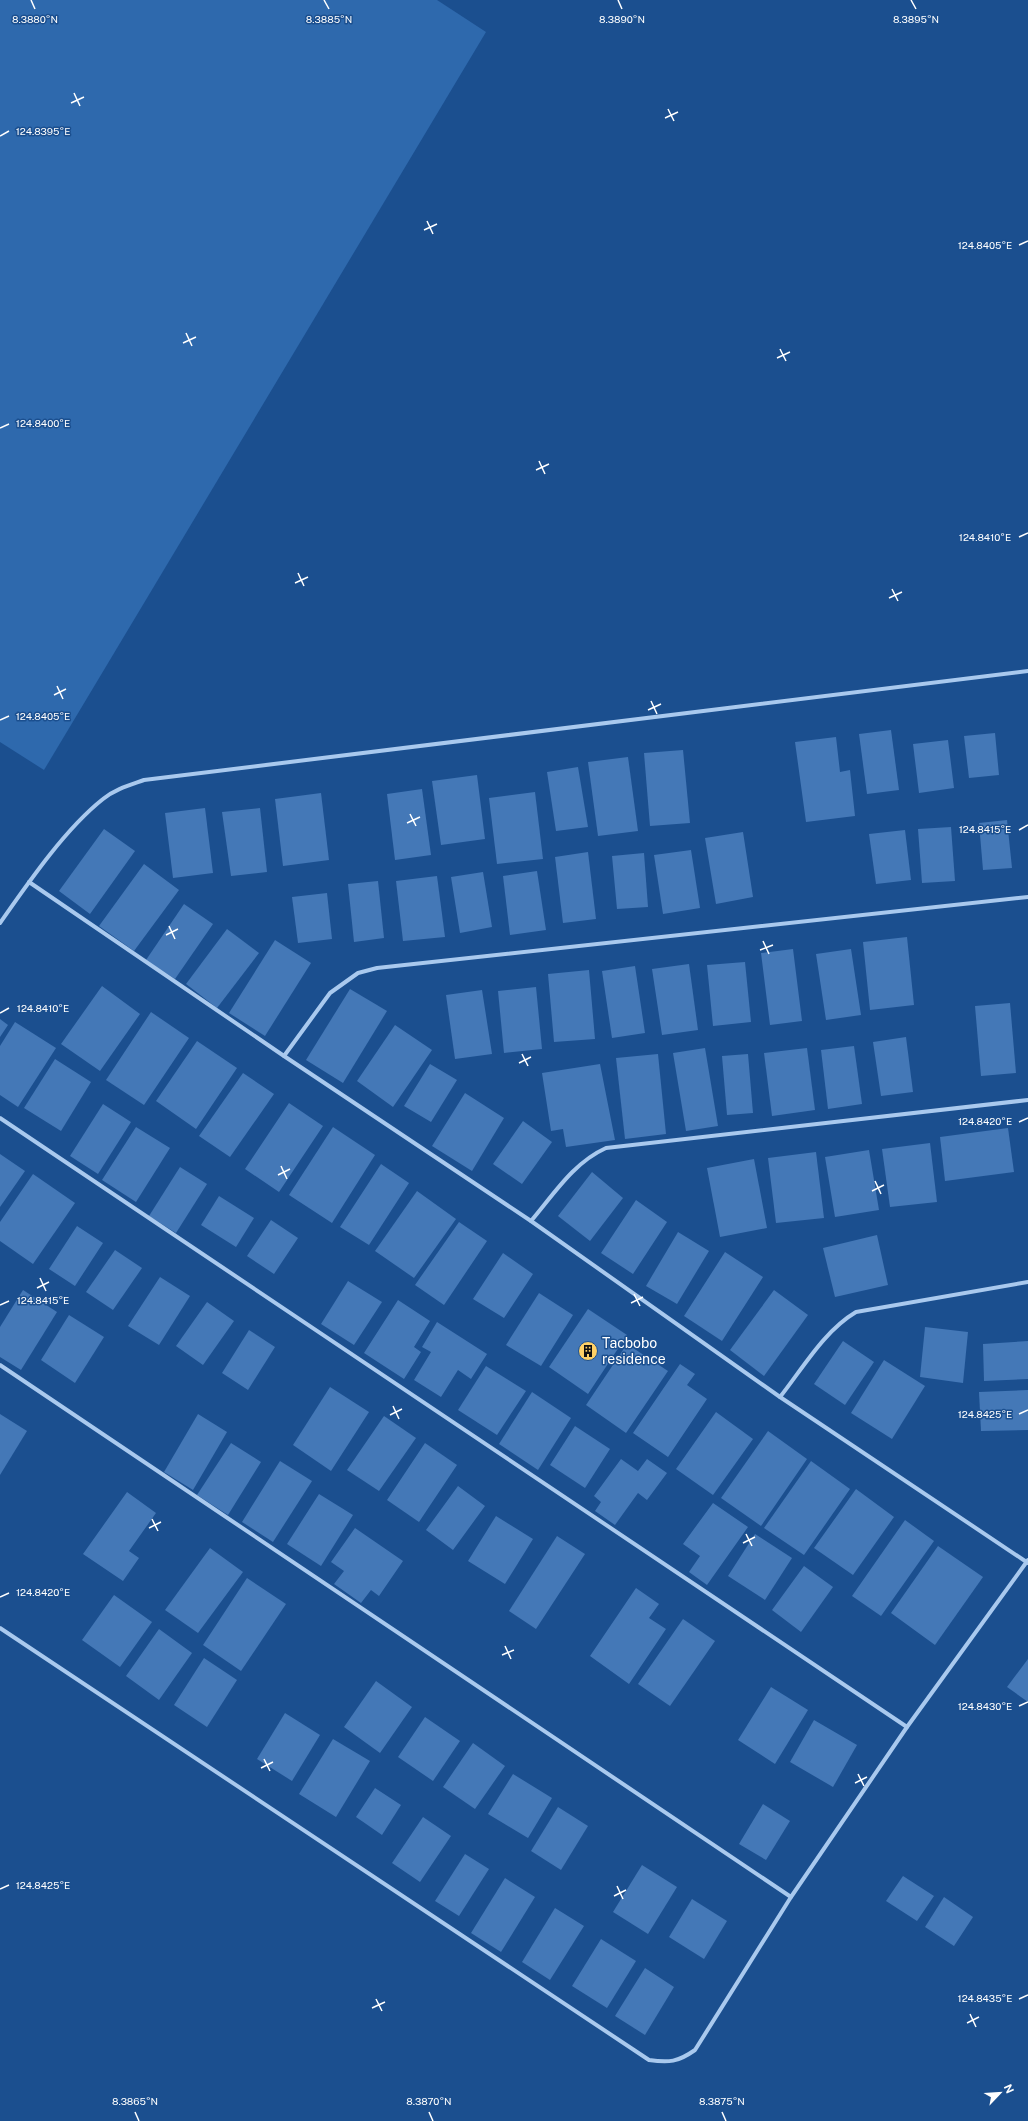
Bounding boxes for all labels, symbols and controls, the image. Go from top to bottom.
text: 8.3880°N [12,13,58,25]
text: 8.3885°N [306,13,352,25]
text: 8.3890°N [599,13,645,25]
text: 8.3895°N [893,13,939,25]
text: 124.8395°E [16,125,70,137]
text: 124.8405°E [958,239,1012,251]
text: 124.8400°E [16,417,70,429]
text: 124.8410°E [959,531,1011,543]
text: 124.8405°E [16,710,70,722]
text: 124.8415°E [959,823,1011,835]
text: 124.8410°E [17,1002,69,1014]
text: 124.8420°E [958,1115,1012,1127]
text: 124.8415°E [17,1294,69,1306]
place label: Tacbobo residence [602,1335,666,1367]
building icon: Tacbobo residence [577,1340,599,1362]
text: 124.8425°E [958,1408,1012,1420]
text: 124.8420°E [16,1586,70,1598]
text: 124.8430°E [958,1700,1012,1712]
text: 124.8425°E [16,1879,70,1891]
text: 124.8435°E [958,1992,1012,2004]
north arrow [980,2073,1020,2113]
text: N [1002,2082,1016,2095]
text: 8.3865°N [112,2095,158,2107]
text: 8.3870°N [406,2095,452,2107]
text: 8.3875°N [699,2095,745,2107]

